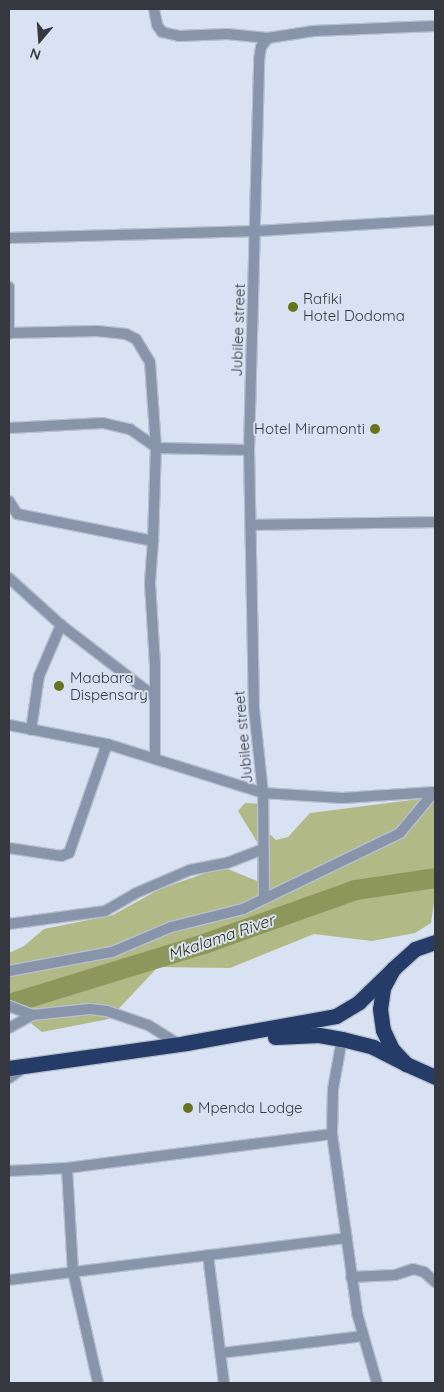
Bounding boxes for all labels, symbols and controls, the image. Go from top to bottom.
north arrow [15,15,65,65]
text: N [28,44,43,64]
street label: Jubilee street [227,283,249,377]
place label: Rafiki Hotel Dodoma [303,289,405,324]
marker: Rafiki Hotel Dodoma [287,301,299,313]
place label: Hotel Miramonti [254,420,365,438]
marker: Hotel Miramonti [369,423,381,435]
place label: Maabara Dispensary [70,668,148,703]
marker: Maabara Dispensary [52,679,66,693]
street label: Jubilee street [230,690,256,784]
water label: Mkalama River [165,910,277,964]
place label: Mpenda Lodge [198,1099,303,1117]
marker: Mpenda Lodge [182,1102,194,1114]

